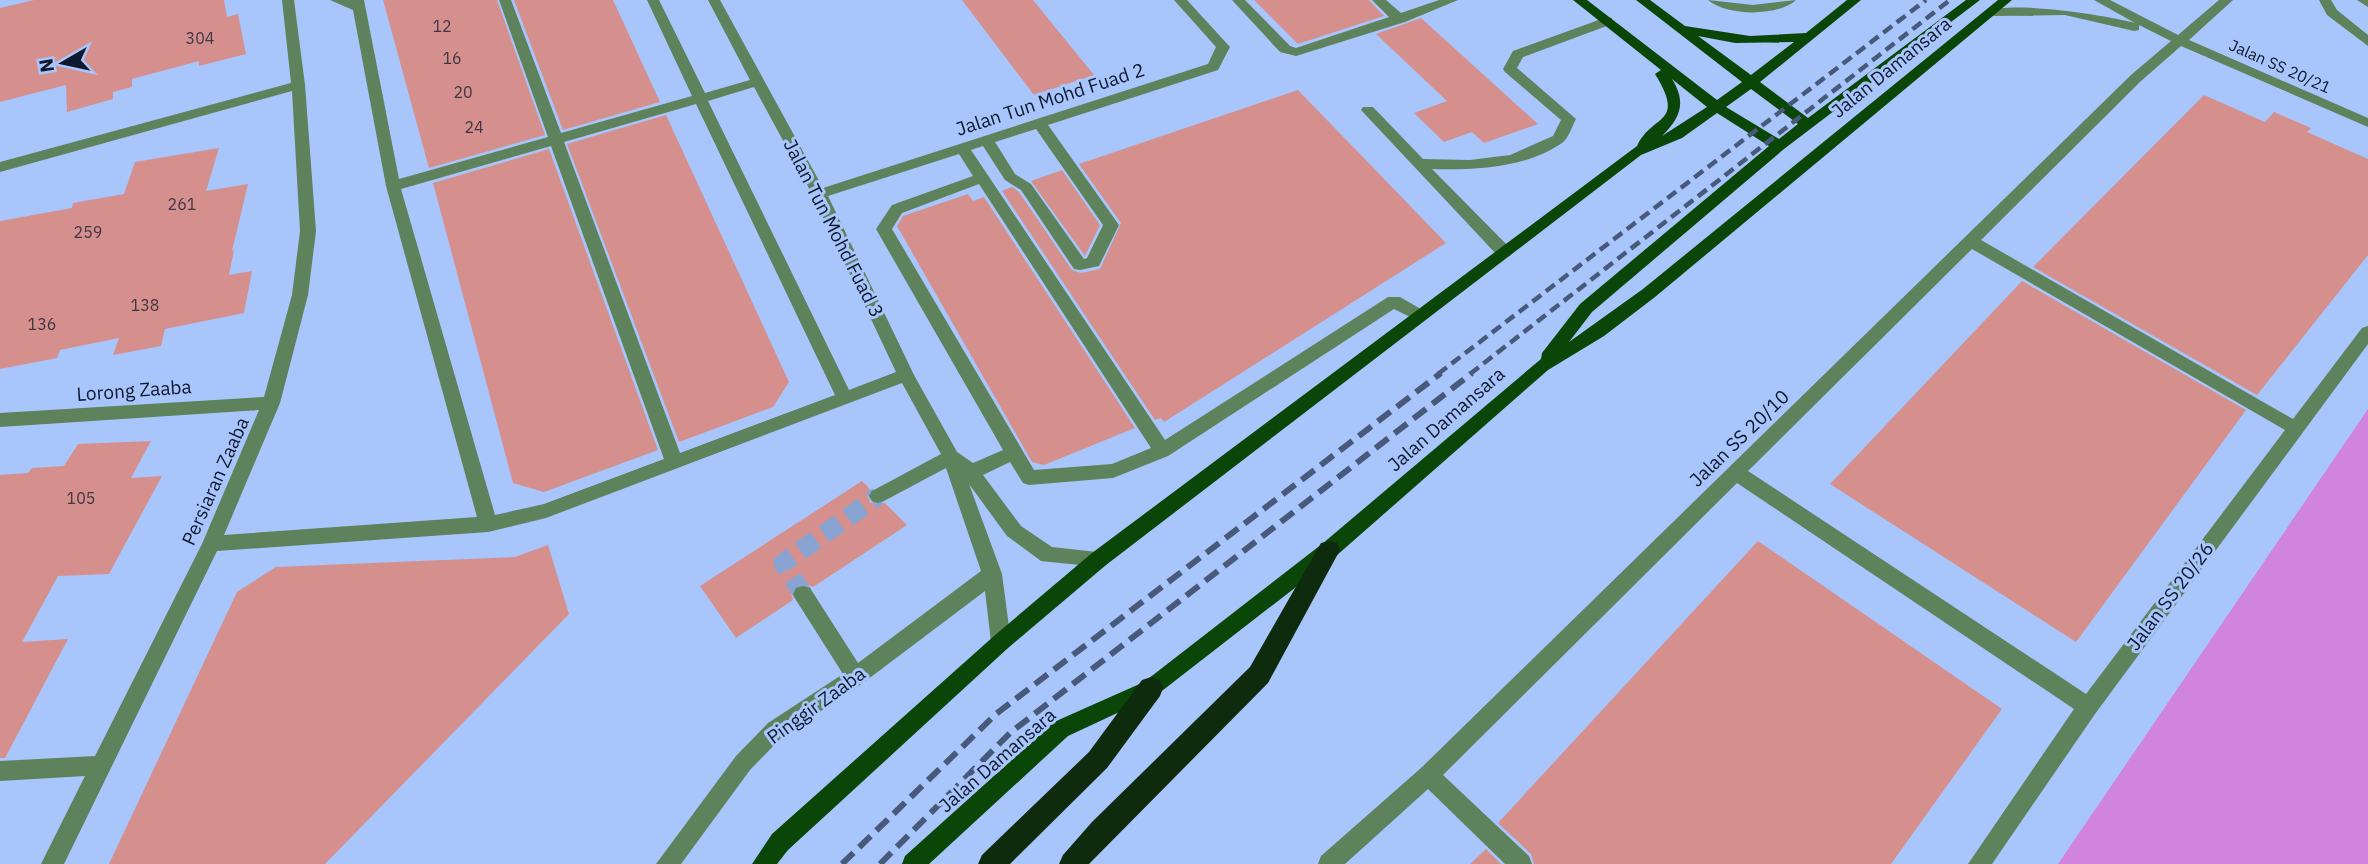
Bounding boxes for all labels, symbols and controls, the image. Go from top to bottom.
street label: Jalan Damansara [1826,11,1956,123]
house number: 12 [432,16,452,36]
north arrow [28,28,98,98]
house number: 304 [186,28,214,48]
street label: Jalan SS 20/21 [2226,35,2334,97]
house number: 16 [442,48,462,68]
text: N [33,57,59,74]
street label: Jalan Tun Mohd Fuad 2 [953,57,1147,141]
house number: 20 [453,82,473,102]
house number: 24 [464,117,484,137]
street label: Jalan Tun Mohd Fuad 3 [779,135,889,321]
house number: 261 [168,194,196,214]
house number: 259 [74,222,102,242]
house number: 138 [131,295,159,315]
house number: 136 [28,314,56,334]
street label: Jalan Damansara [1383,362,1509,476]
street label: Lorong Zaaba [76,374,192,406]
street label: Jalan SS 20/10 [1684,384,1794,492]
street label: Persiaran Zaaba [176,413,254,549]
house number: 105 [67,488,95,508]
street label: Jalan SS 20/26 [2121,537,2219,655]
street label: Pinggir Zaaba [762,661,870,749]
street label: Jalan Damansara [934,703,1060,817]

